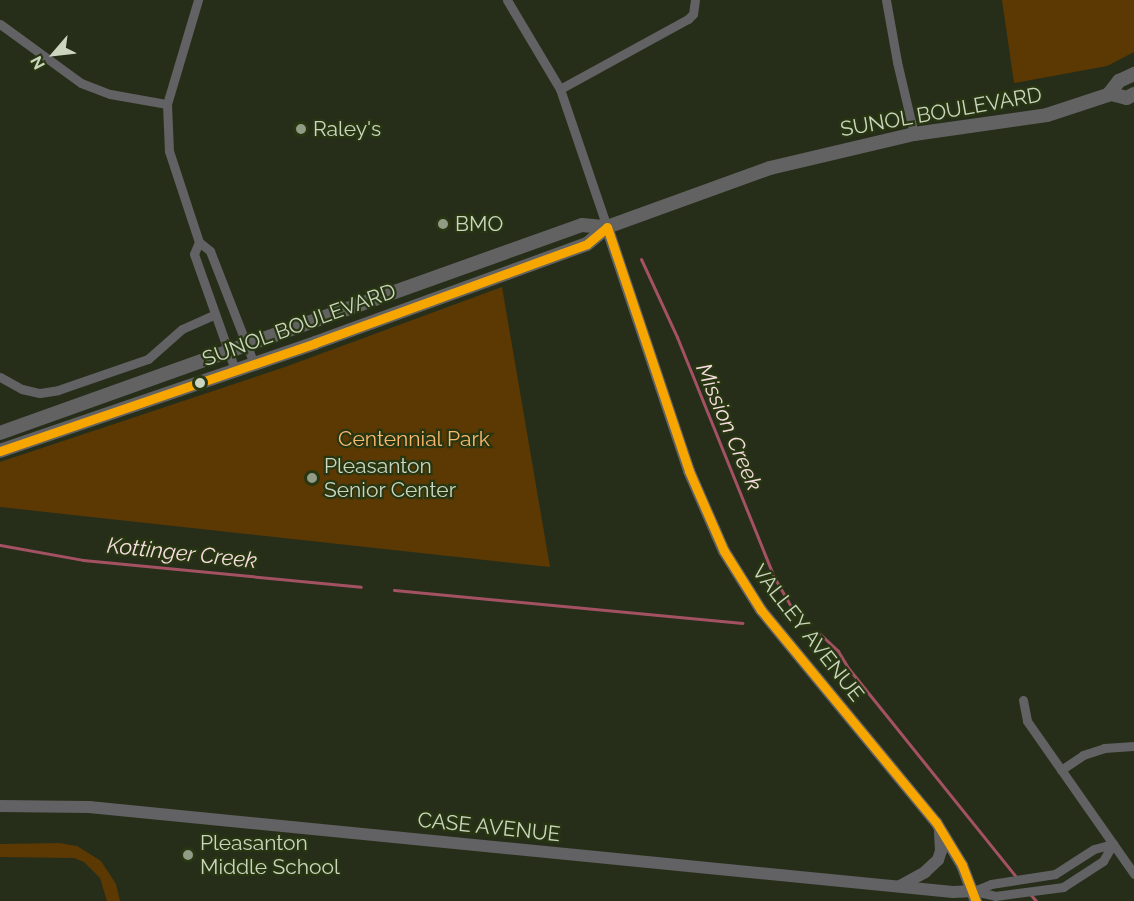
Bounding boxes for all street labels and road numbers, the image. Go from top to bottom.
street label: SUNOL BOULEVARD [838,82,1044,142]
street label: SUNOL BOULEVARD [198,278,400,372]
street label: VALLEY AVENUE [746,559,870,707]
street label: CASE AVENUE [416,807,562,847]

